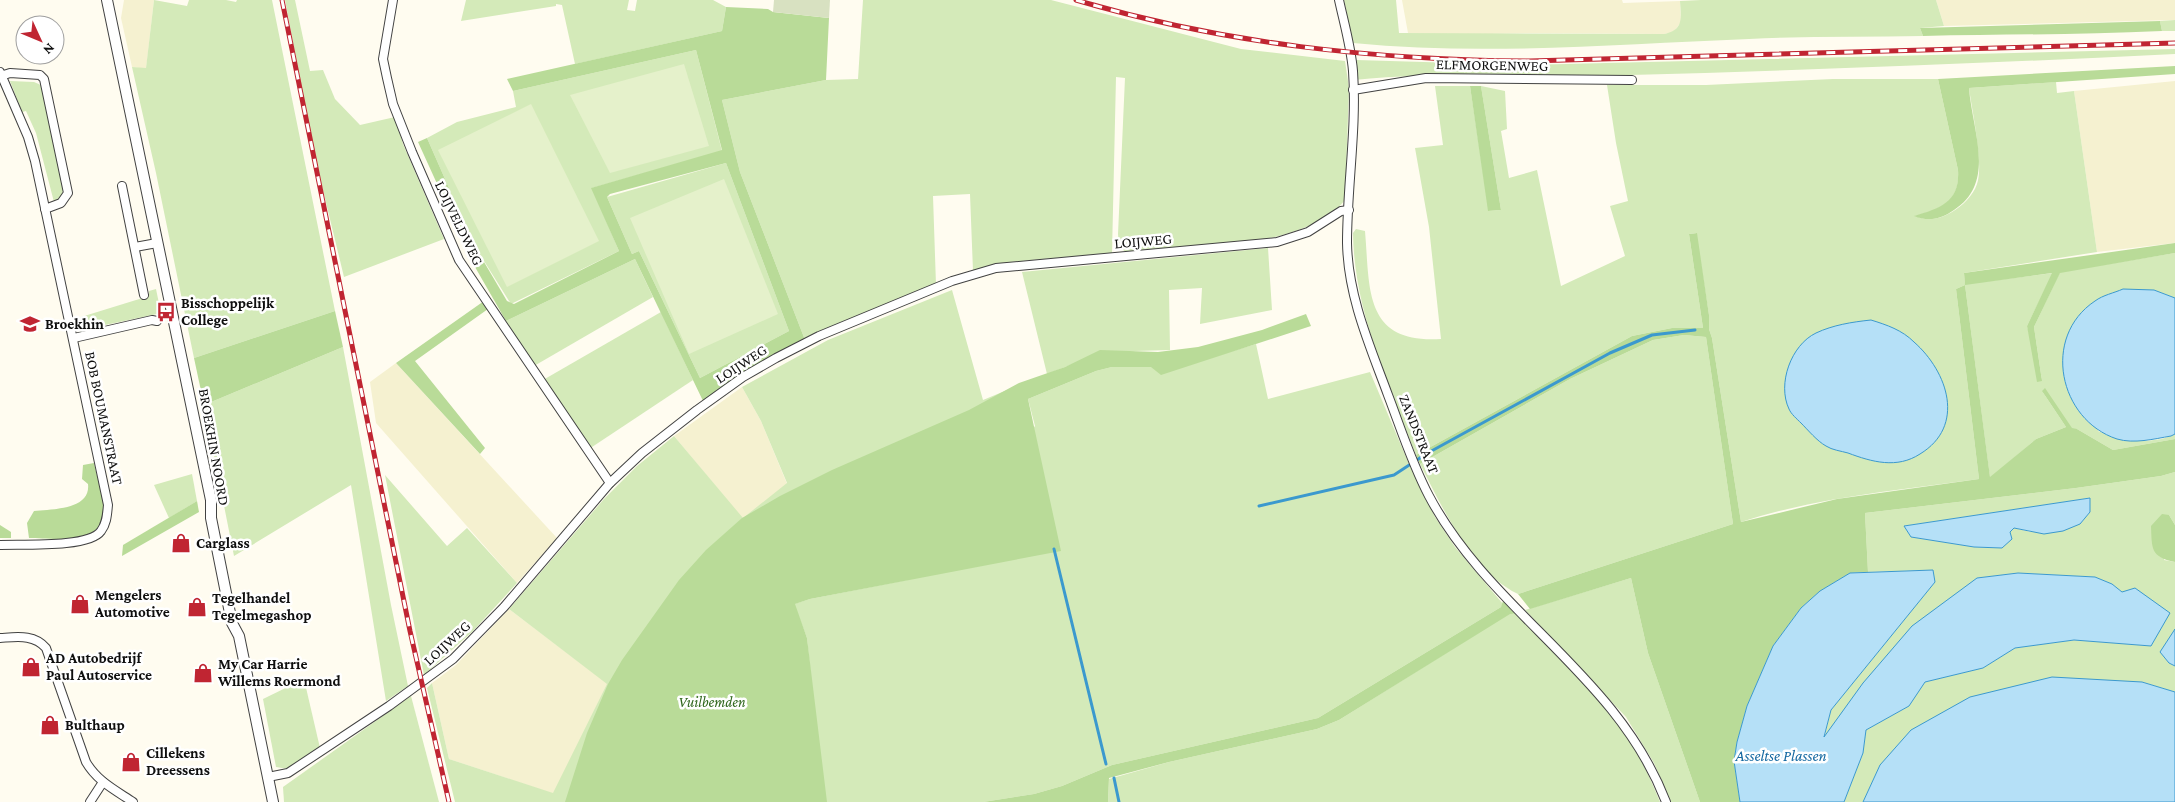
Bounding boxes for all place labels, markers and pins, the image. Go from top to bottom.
place label: Bisschoppelijk College [181,295,275,328]
bus stop icon: Bisschoppelijk College [155,301,177,323]
school or university icon: Broekhin [19,313,41,335]
place label: Broekhin [45,316,104,332]
shop icon: Carglass [170,532,192,554]
place label: Carglass [196,535,250,551]
place label: Mengelers Automotive [94,587,170,620]
place label: Tegelhandel Tegelmegashop [212,590,311,623]
shop icon: Mengelers Automotive [69,593,91,615]
shop icon: Tegelhandel Tegelmegashop [186,596,208,618]
place label: AD Autobedrijf Paul Autoservice [45,650,152,683]
shop icon: AD Autobedrijf Paul Autoservice [20,656,42,678]
place label: My Car Harrie Willems Roermond [217,656,342,689]
shop icon: My Car Harrie Willems Roermond [192,662,214,684]
shop icon: Bulthaup [39,714,61,736]
place label: Bulthaup [65,717,125,733]
place label: Cillekens Dreessens [146,745,210,778]
shop icon: Cillekens Dreessens [120,751,142,773]

